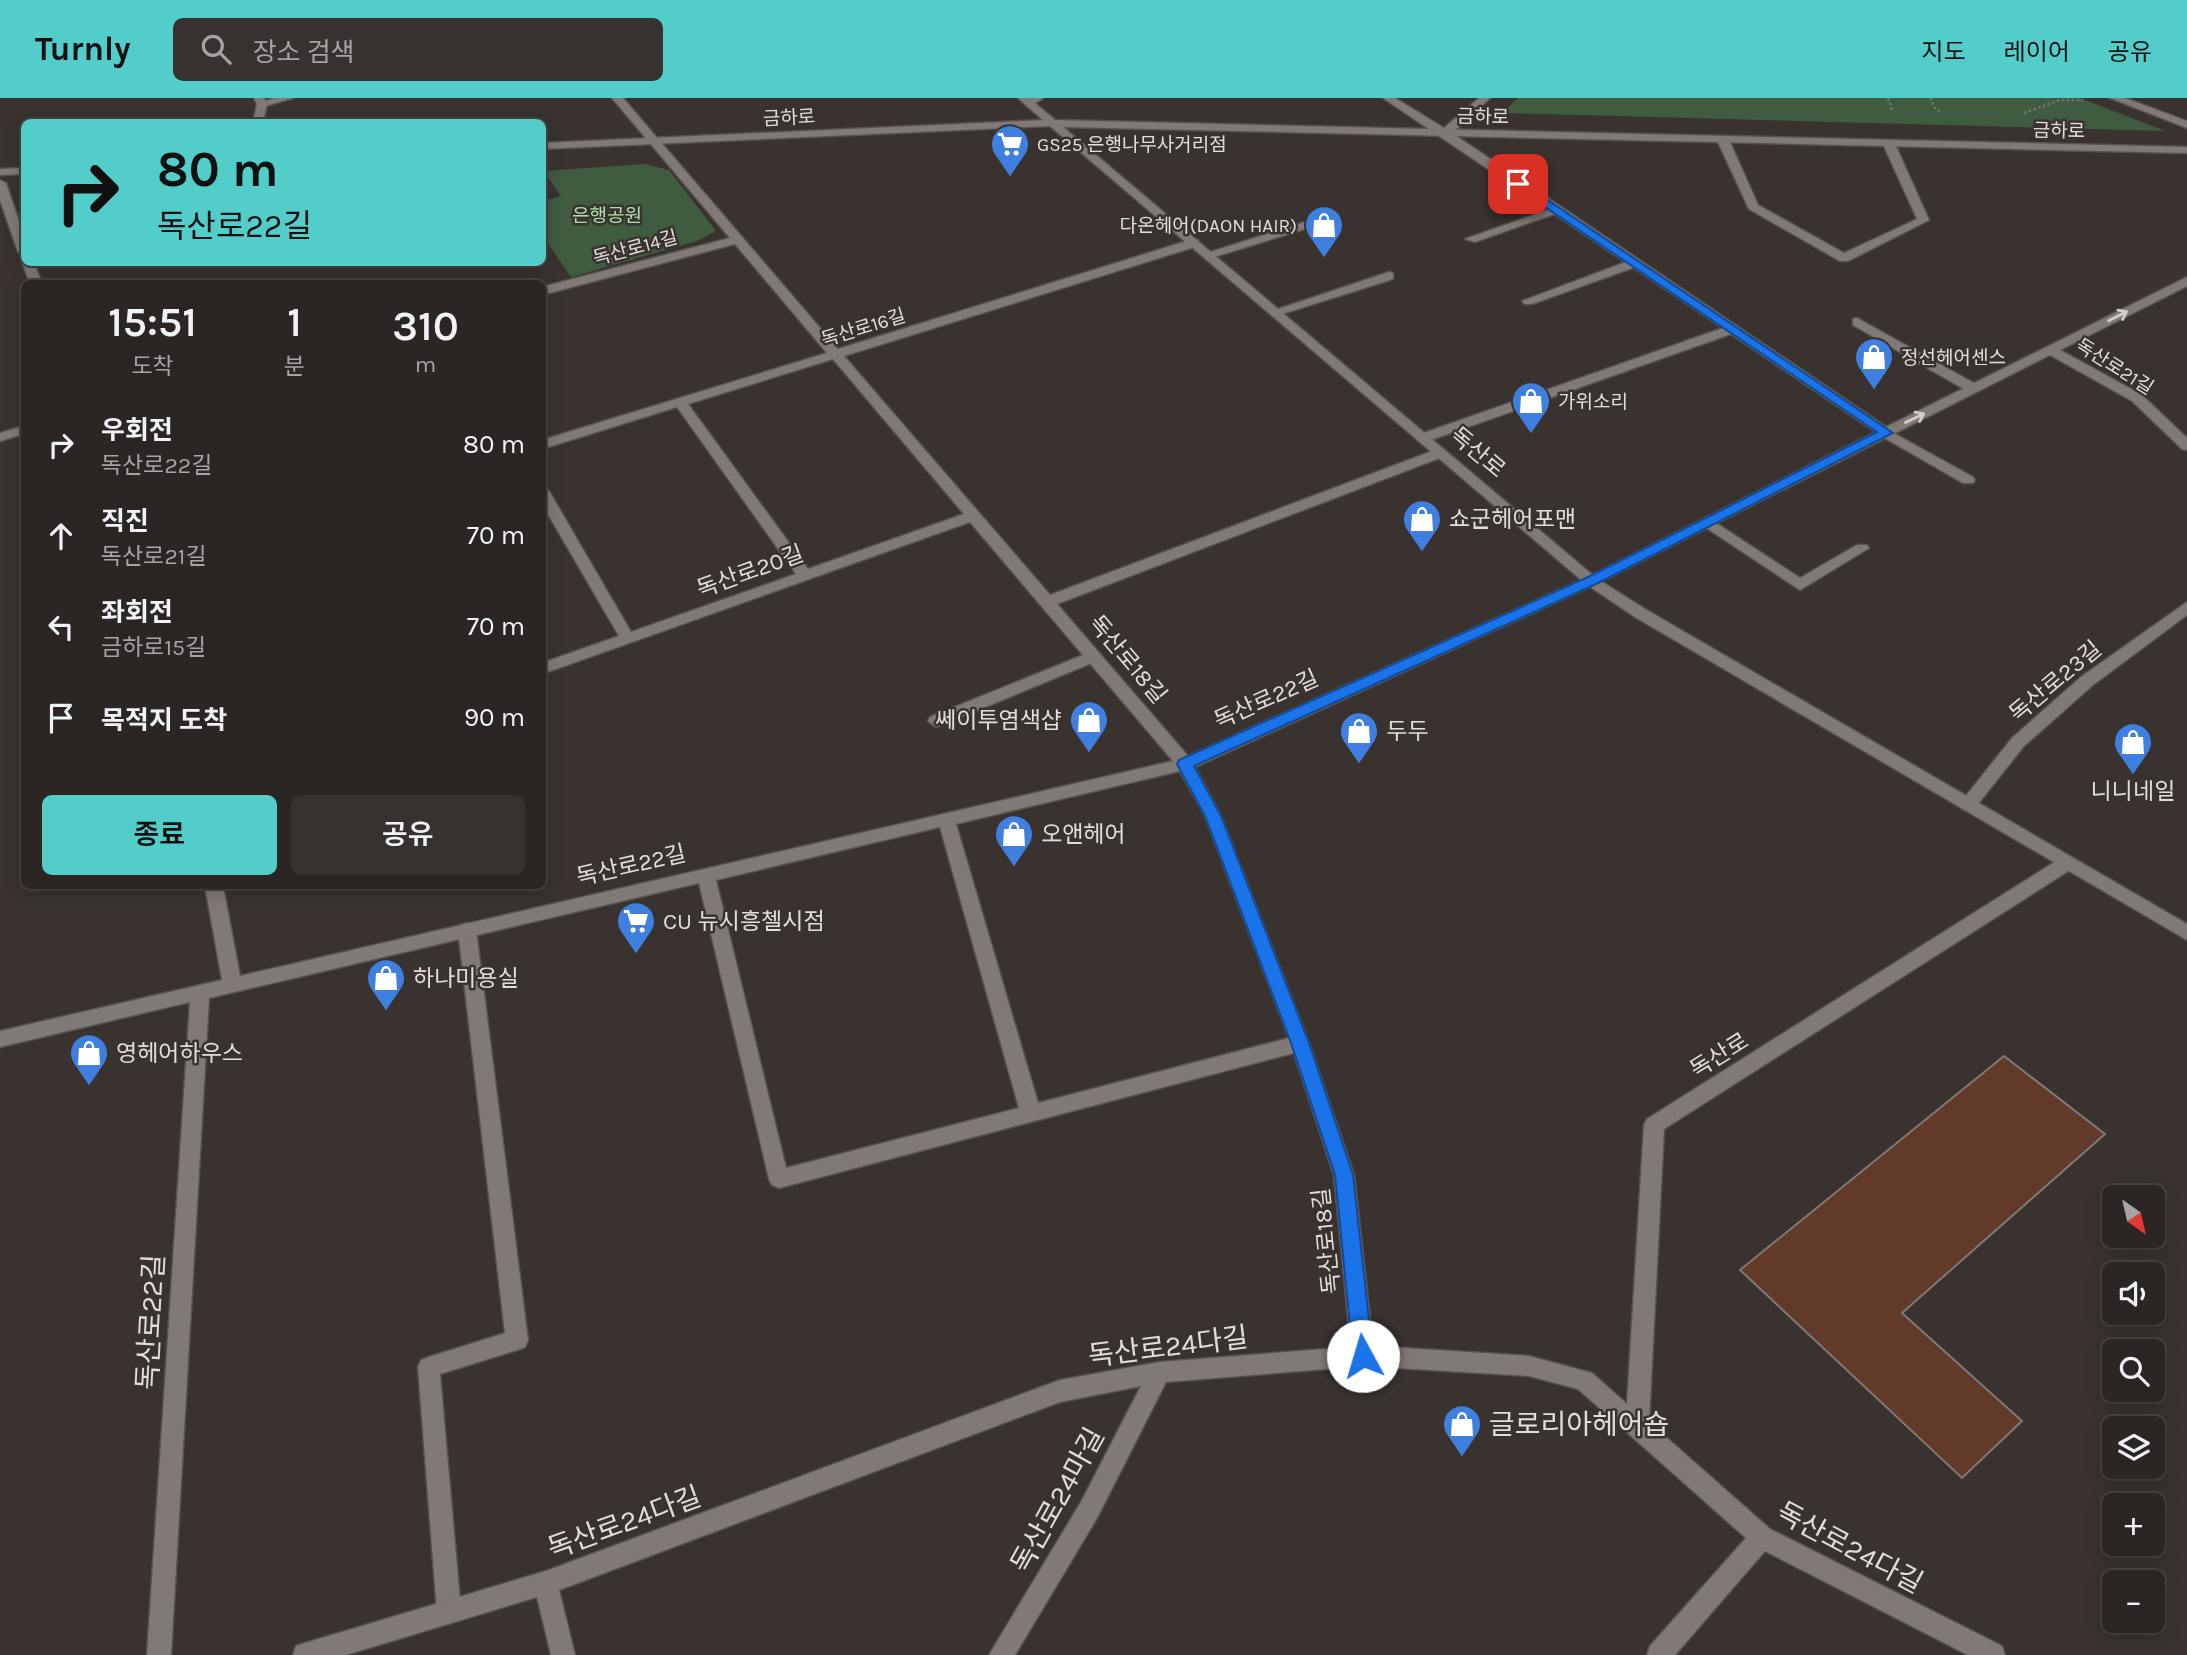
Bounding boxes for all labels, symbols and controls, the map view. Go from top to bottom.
search box [173,18,663,81]
text: Turnly [35,30,131,68]
icon: search [197,30,235,68]
text: 장소 검색 [253,37,355,68]
text: 지도 [1921,38,1966,66]
text: 레이어 [2004,38,2070,66]
text: 공유 [2108,38,2152,66]
street label: 금하로 [762,106,816,130]
street label: 금하로 [1457,106,1509,128]
street label: 금하로 [2033,120,2085,142]
supermarket icon: GS25 은행나무사거리점 [989,123,1031,178]
place label: GS25 은행나무사거리점 [1037,134,1227,156]
text: 80 m [157,141,279,198]
icon: right [42,147,133,238]
pin [1488,154,1548,214]
icon: arrive [1499,165,1537,203]
shop icon: 다온헤어(DAON HAIR) [1303,204,1345,259]
park label: 은행공원 [572,205,642,227]
text: 독산로22길 [157,208,312,245]
place label: 다온헤어(DAON HAIR) [1120,215,1297,237]
street label: 독산로14길 [590,226,680,270]
text: 15:51 [108,297,197,347]
text: 1 [287,297,302,347]
text: 310 [392,301,459,351]
street label: 독산로16길 [818,305,908,351]
one-way arrow [2107,309,2128,323]
street label: 독산로21길 [2072,334,2157,399]
shop icon: 정선헤어센스 [1853,336,1895,391]
place label: 정선헤어센스 [1901,347,2006,369]
text: m [415,351,436,378]
text: 도착 [131,353,174,380]
text: 분 [284,353,305,380]
shop icon: 가위소리 [1510,380,1552,435]
place label: 가위소리 [1558,391,1628,413]
one-way arrow [1904,411,1925,425]
text: 우회전 [101,415,173,446]
street label: 독산로 [1445,422,1511,483]
icon: right [42,426,80,464]
text: 80 m [463,429,525,460]
text: 독산로22길 [101,452,212,479]
shop icon: 쇼군헤어포맨 [1401,498,1443,553]
text: 직진 [101,506,149,537]
place label: 쇼군헤어포맨 [1449,506,1576,533]
icon: ahead [42,517,80,555]
text: 70 m [467,520,525,551]
street label: 독산로20길 [693,540,807,603]
text: 독산로21길 [101,543,207,570]
text: 좌회전 [101,597,173,628]
icon: left [42,608,80,646]
street label: 독산로18길 [1083,610,1172,709]
text: 70 m [467,611,525,642]
text: 금하로15길 [101,634,206,661]
street label: 독산로23길 [2004,635,2107,728]
street label: 독산로22길 [1210,664,1323,734]
icon: arrive [42,699,80,737]
shop icon: 쎄이투염색샵 [1068,699,1110,754]
text: 90 m [464,702,525,733]
text: 목적지 도착 [101,705,227,736]
place label: 쎄이투염색샵 [935,707,1062,734]
shop icon: 두두 [1338,710,1380,765]
place label: 두두 [1386,718,1428,745]
shop icon: 니니네일 [2112,721,2154,776]
place label: 니니네일 [2091,778,2175,805]
button: 종료 [42,795,277,875]
button: 공유 [291,795,525,875]
shop icon: 오앤헤어 [993,813,1035,868]
place label: 오앤헤어 [1041,821,1126,848]
street label: 독산로22길 [574,840,688,891]
supermarket icon: CU 뉴시흥첼시점 [615,900,657,955]
place label: CU 뉴시흥첼시점 [663,908,825,935]
shop icon: 하나미용실 [365,957,407,1012]
place label: 하나미용실 [413,965,519,992]
street label: 독산로 [1685,1027,1753,1084]
shop icon: 영헤어하우스 [68,1032,110,1087]
place label: 영헤어하우스 [116,1040,243,1067]
north arrow [2102,1185,2165,1248]
map controls [2102,1185,2165,1633]
street label: 독산로18길 [1308,1187,1345,1295]
street label: 독산로22길 [130,1254,171,1391]
button: sound [2102,1262,2165,1325]
position arrow [1326,1319,1400,1393]
street label: 독산로24다길 [1086,1320,1250,1373]
button: search [2102,1339,2165,1402]
shop icon: 글로리아헤어숍 [1441,1403,1483,1458]
place label: 글로리아헤어숍 [1489,1408,1669,1441]
button: layers [2102,1416,2165,1479]
street label: 독산로24마길 [1004,1422,1111,1579]
street label: 독산로24다길 [543,1479,705,1565]
button: + [2102,1493,2165,1556]
street label: 독산로24다길 [1771,1495,1928,1600]
button: − [2102,1570,2165,1633]

